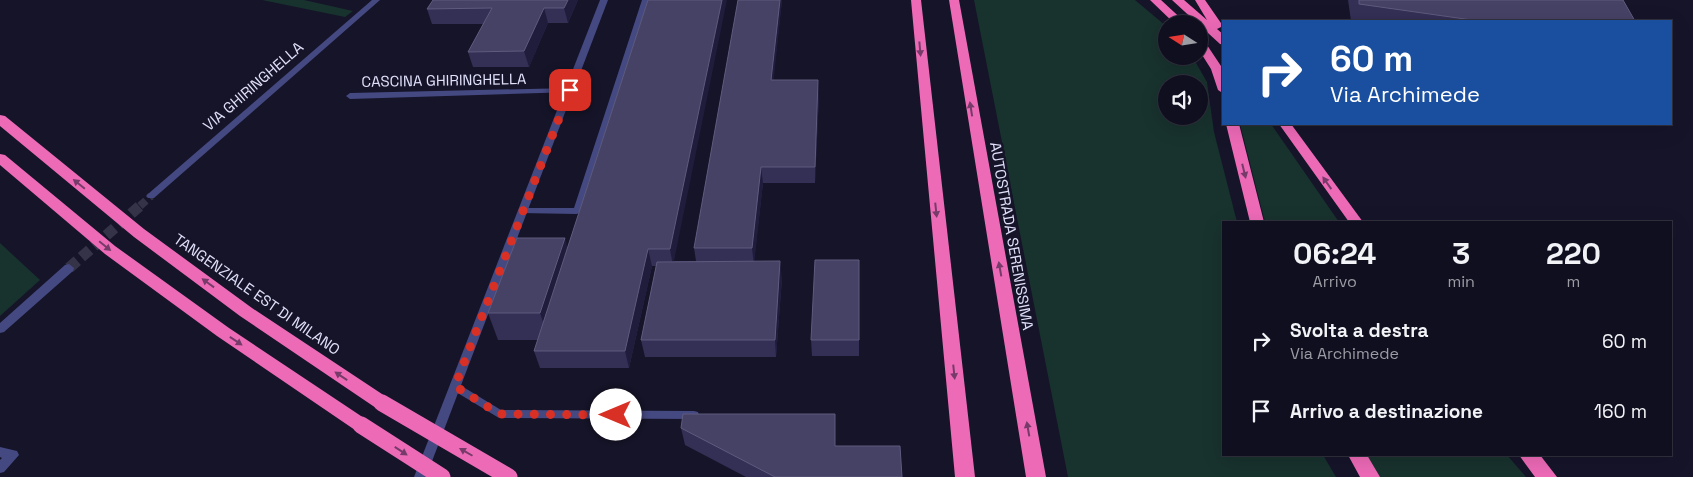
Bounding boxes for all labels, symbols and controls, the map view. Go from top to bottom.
north arrow [1158,15,1208,65]
map controls [1158,15,1208,125]
street label: VIA GHIRINGHELLA [199,37,307,135]
text: 60 m [1330,37,1413,81]
icon: right [1247,40,1312,105]
one-way arrow [917,41,925,57]
street label: CASCINA GHIRINGHELLA [361,69,527,91]
pin [549,69,591,111]
button: sound [1158,75,1208,125]
icon: arrive [556,76,584,104]
text: Via Archimede [1330,80,1480,108]
one-way arrow [967,100,975,116]
street label: AUTOSTRADA SERENISSIMA [986,140,1038,332]
one-way arrow [1240,164,1248,179]
one-way arrow [1322,176,1332,190]
one-way arrow [73,178,86,189]
one-way arrow [933,203,941,219]
street label: TANGENZIALE EST DI MILANO [170,229,344,359]
text: 06:24 [1293,234,1376,273]
text: 3 [1452,234,1470,273]
text: 220 [1546,234,1601,273]
one-way arrow [98,240,111,251]
one-way arrow [995,260,1003,276]
text: Arrivo [1313,271,1357,292]
text: min [1447,271,1475,292]
text: m [1567,271,1580,292]
one-way arrow [202,278,215,289]
text: Svolta a destra [1290,318,1428,343]
icon: right [1247,327,1275,355]
text: 60 m [1602,329,1647,354]
one-way arrow [230,336,243,345]
text: Via Archimede [1290,343,1399,364]
one-way arrow [950,364,958,380]
one-way arrow [335,371,348,380]
position arrow [589,388,641,440]
icon: arrive [1247,397,1275,425]
text: Arrivo a destinazione [1290,399,1483,424]
text: 160 m [1594,399,1647,424]
one-way arrow [1023,421,1031,437]
one-way arrow [395,446,408,456]
one-way arrow [460,448,473,457]

